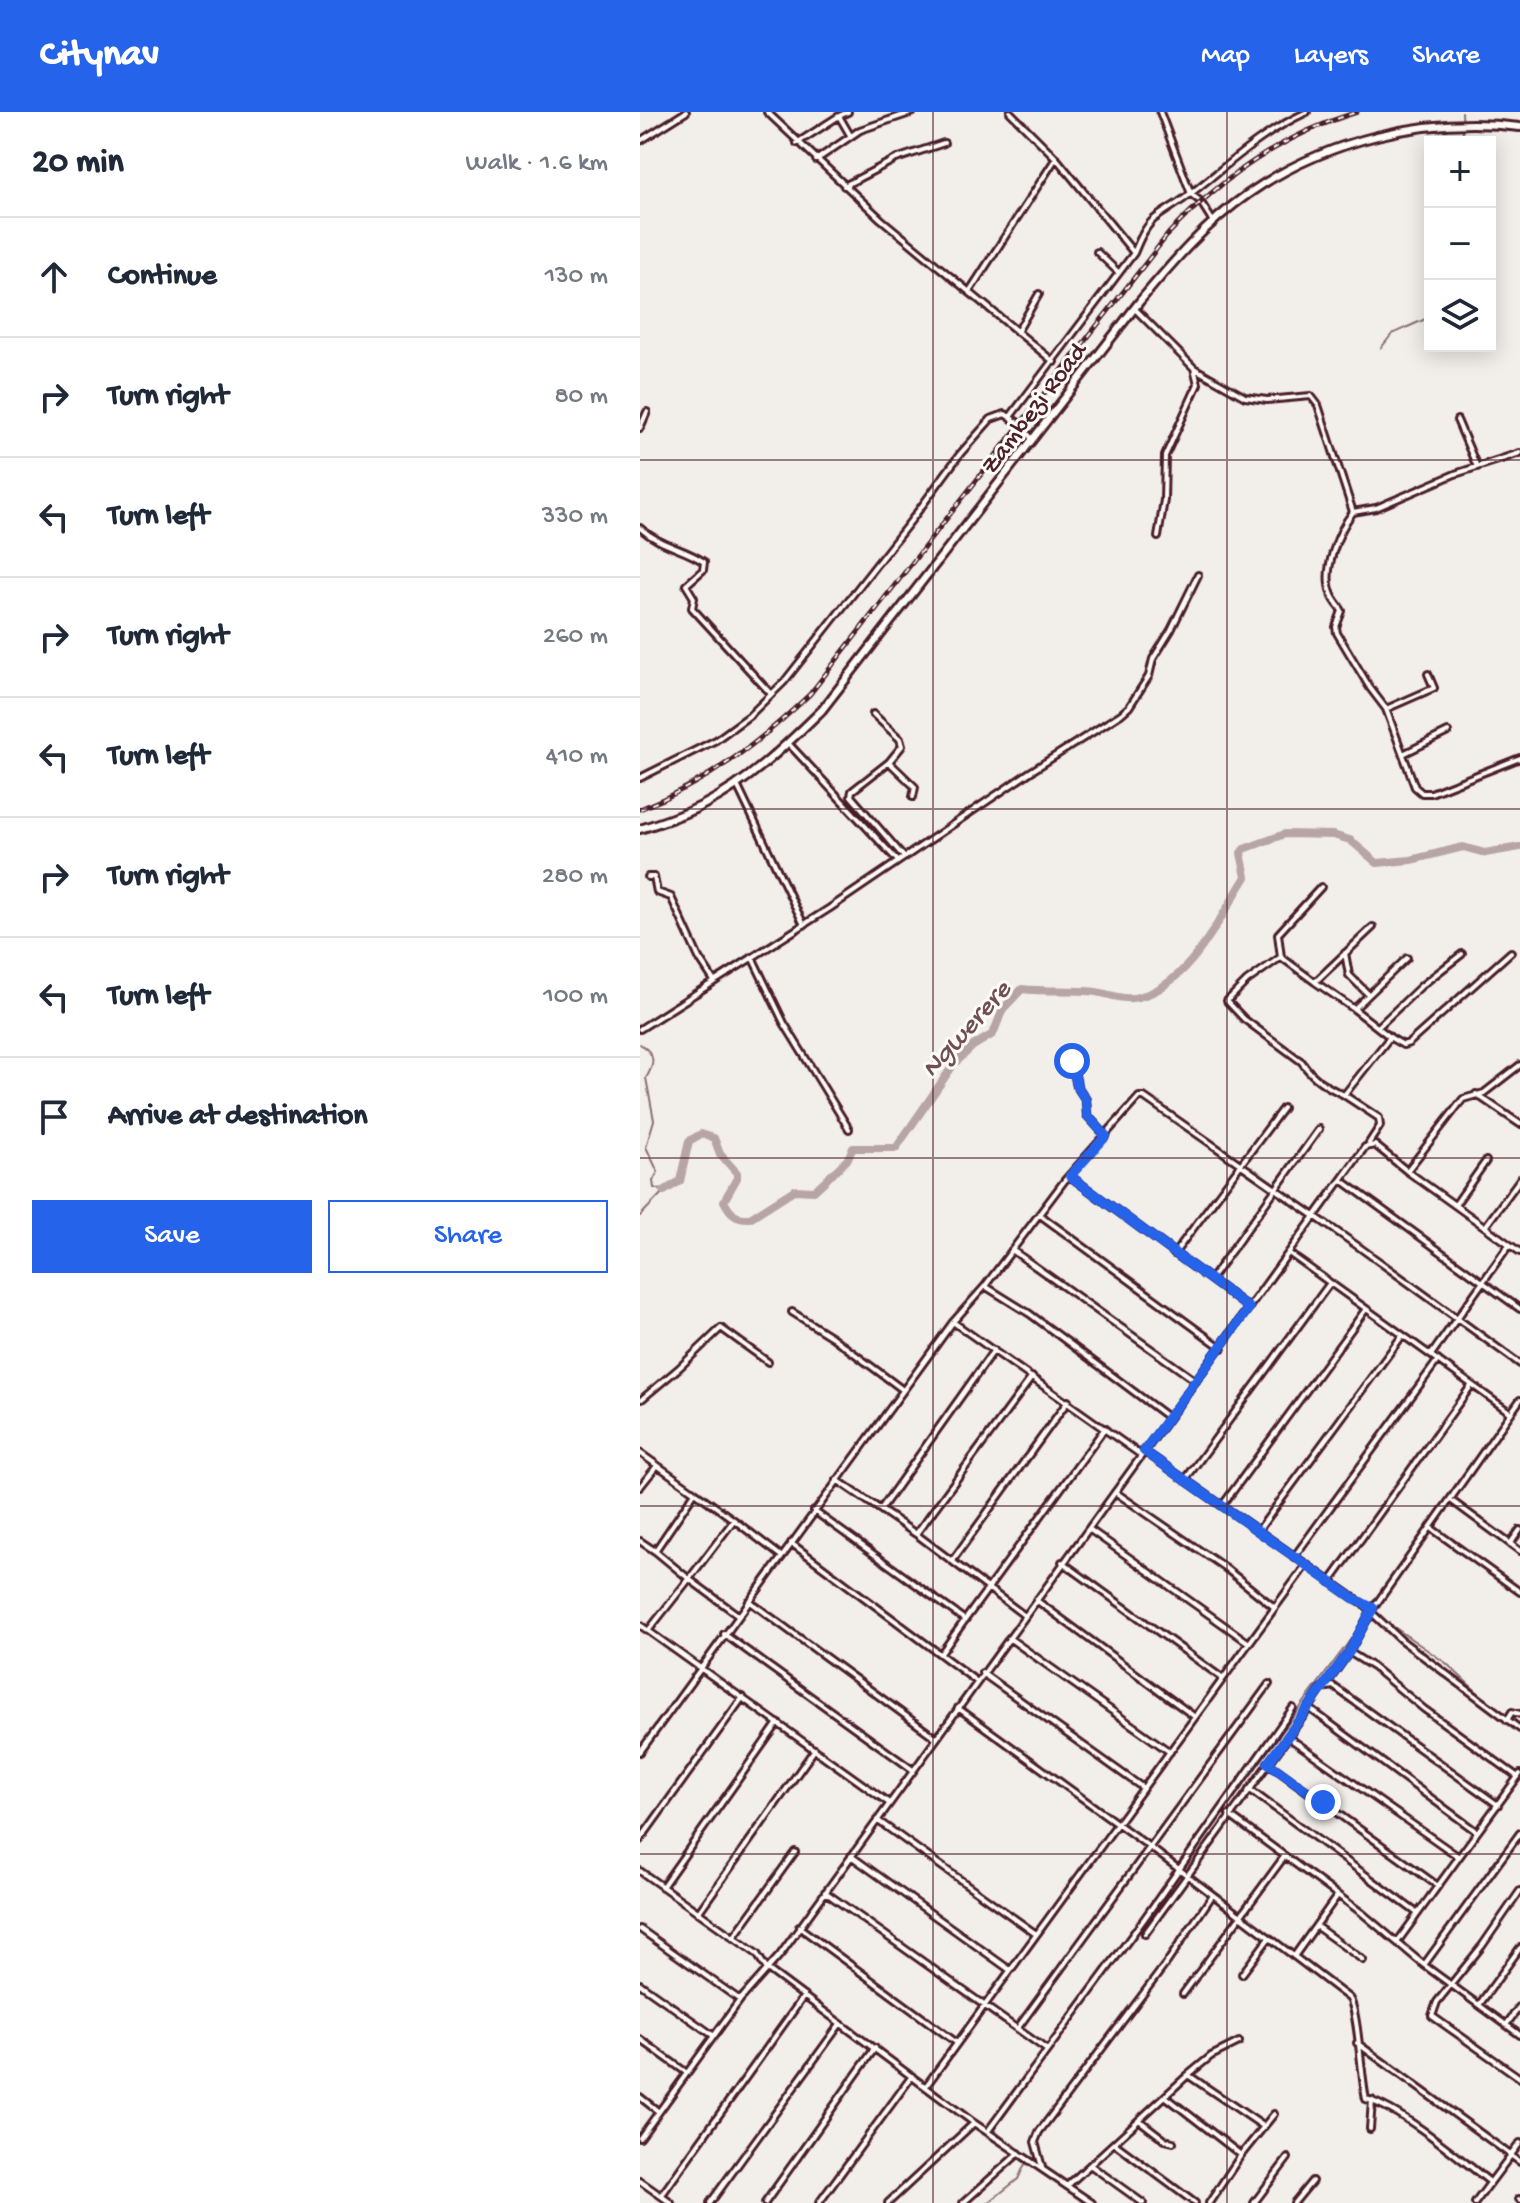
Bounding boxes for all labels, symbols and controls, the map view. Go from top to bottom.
text: Citynav [40,34,159,78]
text: Map [1201,40,1250,73]
text: Layers [1294,40,1368,73]
text: Share [1412,40,1480,73]
map controls [1424,136,1496,352]
button: + [1424,136,1496,208]
text: 20 min [32,144,124,184]
text: Walk · 1.6 km [466,149,608,180]
button: − [1424,208,1496,280]
icon: ahead [32,255,76,299]
text: Continue [108,260,217,295]
text: 130 m [545,262,608,293]
button: layers [1424,280,1496,352]
street label: Zambezi Road [976,336,1096,482]
icon: right [32,375,76,419]
text: Turn right [108,380,228,415]
text: 80 m [554,382,608,413]
icon: left [32,495,76,539]
text: Turn left [108,500,209,535]
text: 330 m [542,502,608,533]
icon: right [32,615,76,659]
text: Turn right [108,620,228,655]
text: 260 m [543,622,608,653]
icon: left [32,735,76,779]
text: Turn left [108,740,209,775]
text: 410 m [546,742,608,773]
icon: right [32,855,76,899]
text: Turn right [108,860,228,895]
text: 280 m [542,862,608,893]
water label: Ngwerere [915,974,1020,1085]
icon: left [32,975,76,1019]
text: Turn left [108,980,209,1015]
text: 100 m [543,982,608,1013]
route start [1054,1043,1090,1079]
icon: arrive [32,1095,76,1139]
text: Arrive at destination [108,1100,368,1135]
button: Save [32,1200,312,1273]
button: Share [328,1200,608,1273]
route end [1305,1784,1341,1820]

